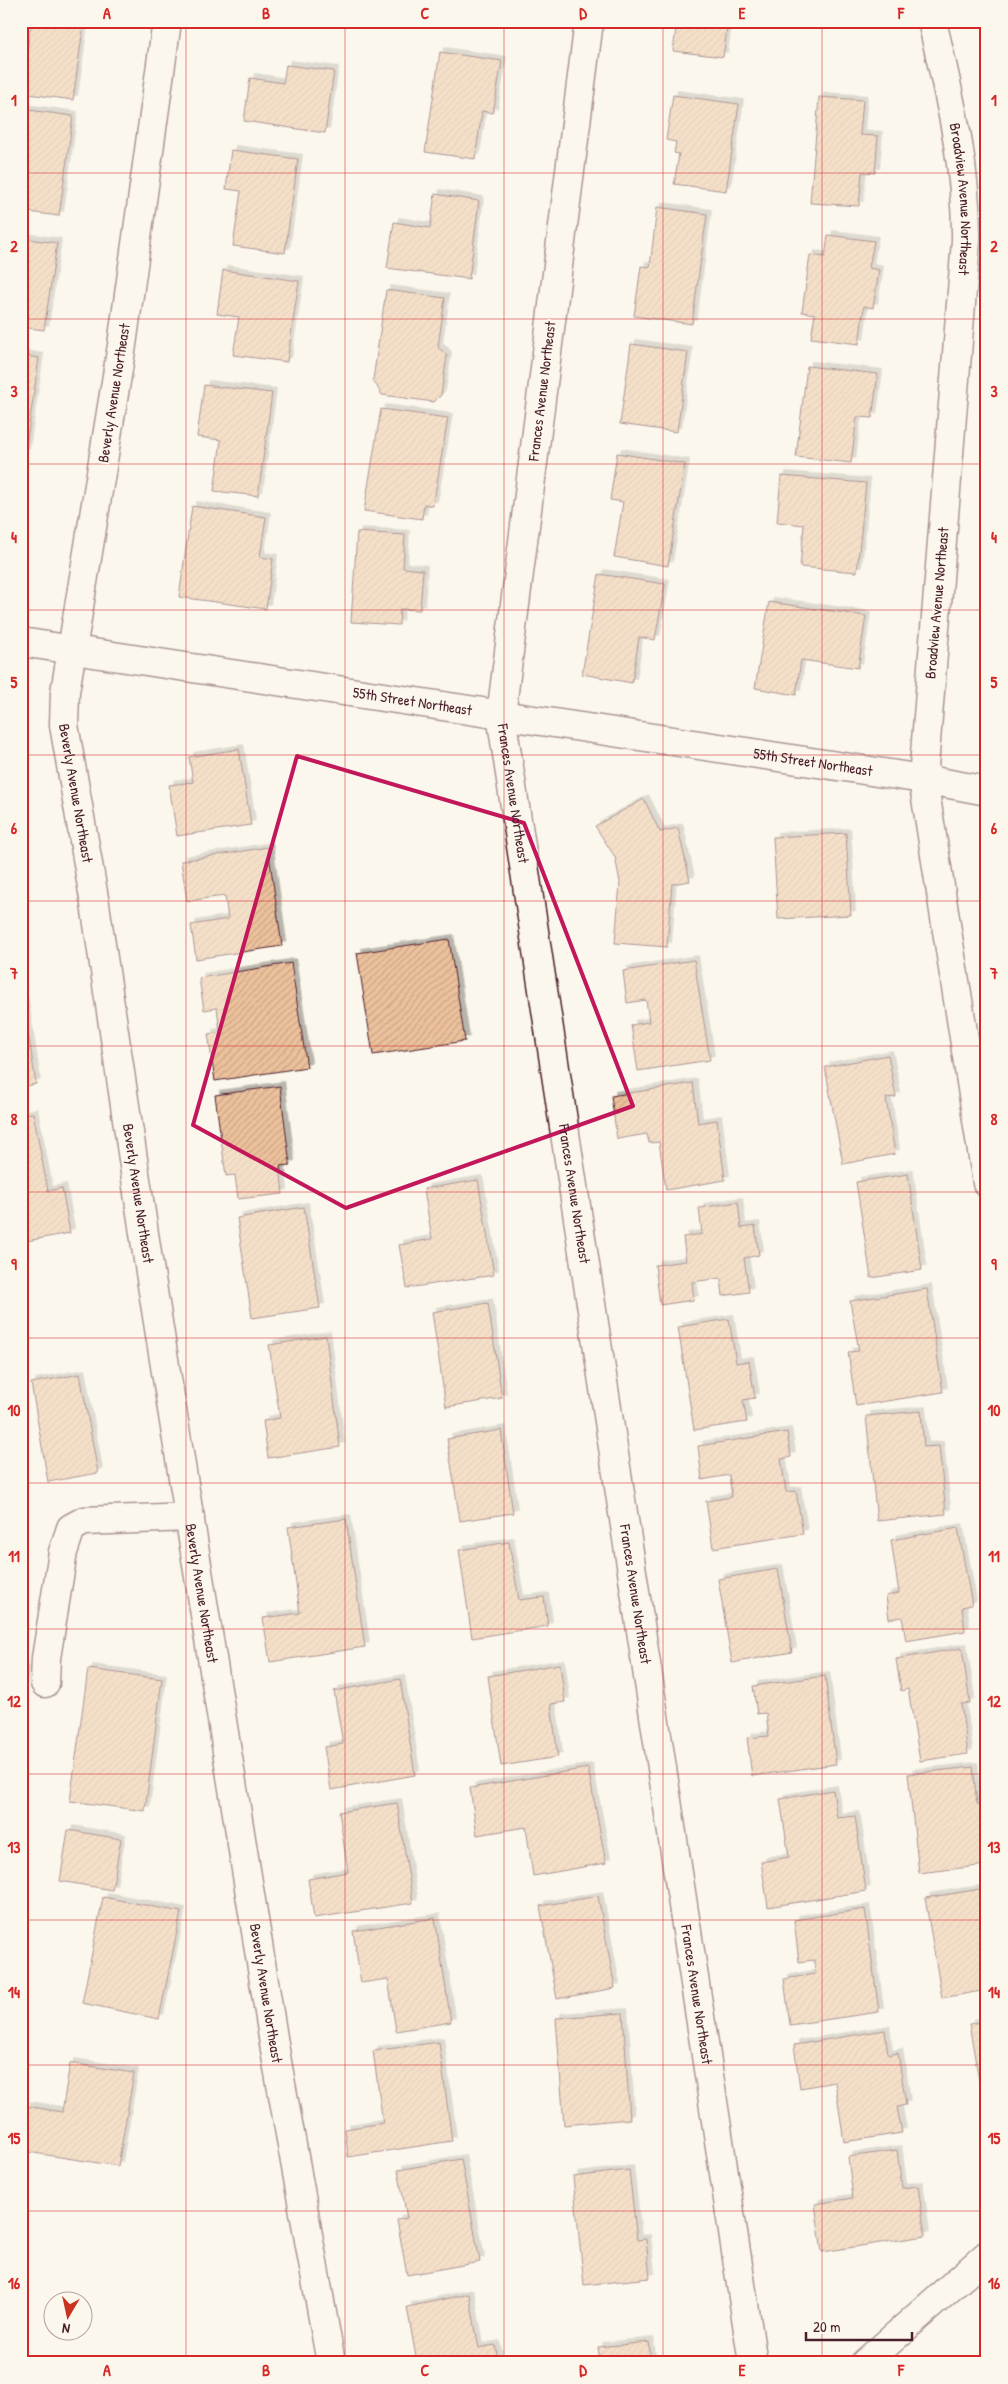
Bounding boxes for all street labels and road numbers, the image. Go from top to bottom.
street label: Broadview Avenue Northeast [945,121,977,277]
street label: Frances Avenue Northeast [522,319,561,463]
street label: Beverly Avenue Northeast [92,321,135,464]
street label: Broadview Avenue Northeast [919,525,954,680]
street label: 55th Street Northeast [352,682,474,721]
street label: Frances Avenue Northeast [492,721,535,865]
street label: Beverly Avenue Northeast [54,722,99,865]
street label: 55th Street Northeast [752,742,875,781]
street label: Beverly Avenue Northeast [118,1122,159,1265]
street label: Frances Avenue Northeast [554,1122,596,1266]
street label: Beverly Avenue Northeast [181,1522,224,1665]
street label: Frances Avenue Northeast [615,1522,657,1666]
street label: Beverly Avenue Northeast [245,1922,288,2065]
street label: Frances Avenue Northeast [676,1922,718,2067]

